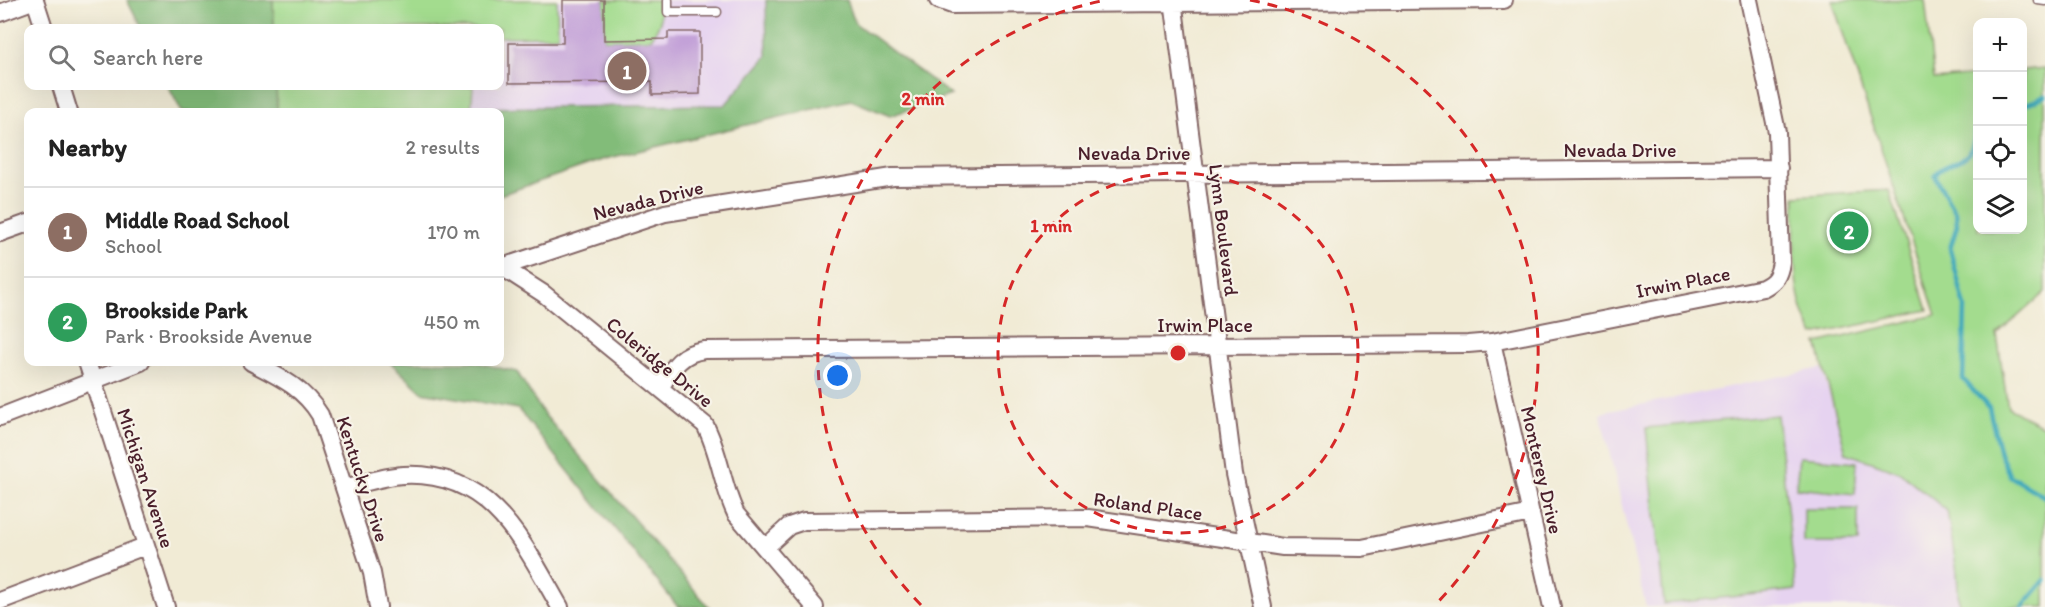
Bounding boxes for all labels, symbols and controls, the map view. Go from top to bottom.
map controls [1973,18,2027,234]
button: + [1973,18,2027,72]
search box [24,24,504,90]
icon: search [45,41,78,74]
text: Search here [93,44,203,71]
pin: 1 [608,48,646,94]
button: − [1973,72,2027,126]
text: 2 min [902,88,945,110]
button: locate [1973,126,2027,180]
text: Nearby [48,131,127,163]
text: 2 results [406,135,480,159]
street label: Nevada Drive [1564,138,1676,162]
street label: Nevada Drive [1078,141,1190,165]
street label: Lynn Boulevard [1204,162,1244,298]
street label: Nevada Drive [590,175,706,225]
button: layers [1973,180,2027,234]
text: Middle Road School [105,207,289,234]
pin: 2 [1830,208,1868,254]
text: 1 min [1030,215,1072,237]
text: 1 [63,220,72,244]
text: 170 m [427,220,480,244]
text: School [105,234,162,258]
street label: Irwin Place [1634,261,1732,303]
text: Brookside Park [105,297,248,324]
text: 2 [62,310,73,334]
text: 450 m [424,310,480,334]
street label: Coleridge Drive [602,311,718,413]
street label: Irwin Place [1157,313,1253,337]
text: Park · Brookside Avenue [105,324,312,348]
centre of rings [1168,343,1188,363]
your location [823,361,852,390]
street label: Monterey Drive [1516,404,1568,536]
street label: Michigan Avenue [112,405,180,551]
street label: Kentucky Drive [331,413,395,545]
street label: Roland Place [1092,486,1204,526]

